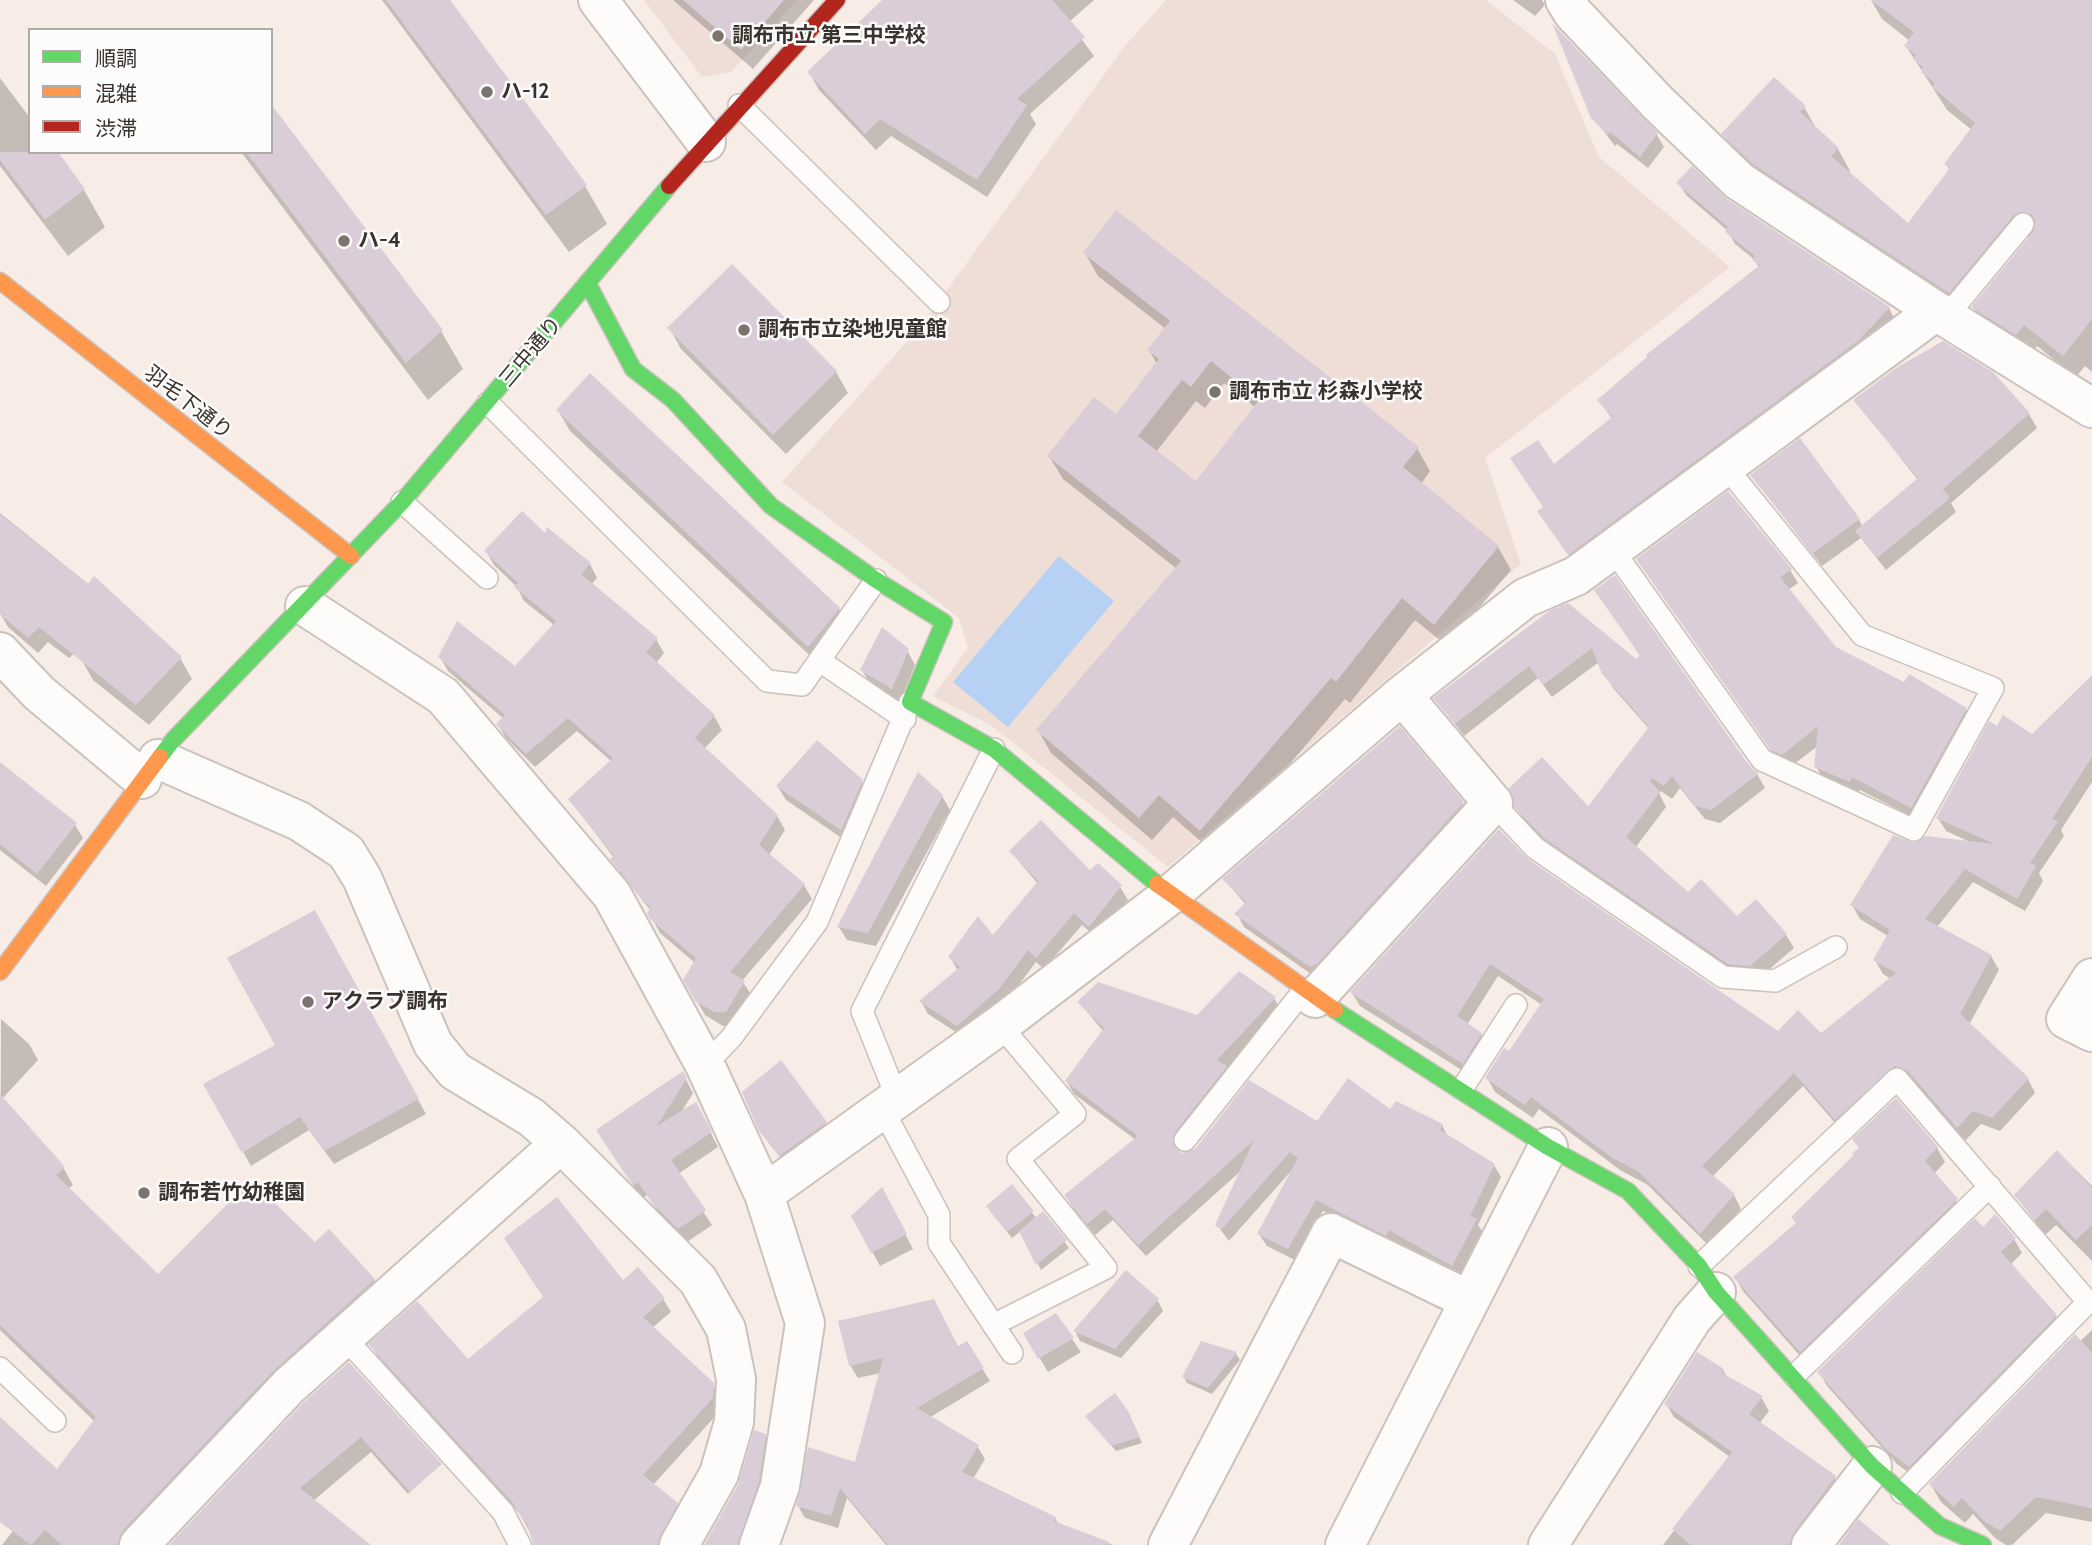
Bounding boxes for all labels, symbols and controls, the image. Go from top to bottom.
place label: 調布市立 第三中学校 [732,23,926,49]
legend [28,28,273,154]
marker: 調布市立 第三中学校 [710,28,726,44]
text: 順調 [95,46,137,71]
place label: ハ-12 [501,79,549,105]
text: 混雑 [95,81,137,106]
marker: ハ-12 [479,84,495,100]
text: 渋滞 [95,116,137,141]
place label: ハ-4 [358,228,401,254]
marker: ハ-4 [336,233,352,249]
street label: 三中通り [494,312,568,392]
place label: 調布市立染地児童館 [758,317,947,343]
marker: 調布市立染地児童館 [736,322,752,338]
street label: 羽毛下通り [139,361,237,445]
place label: 調布市立 杉森小学校 [1229,379,1423,405]
marker: 調布市立 杉森小学校 [1207,384,1223,400]
place label: アクラブ調布 [322,989,448,1015]
marker: アクラブ調布 [300,994,316,1010]
place label: 調布若竹幼稚園 [158,1180,305,1206]
marker: 調布若竹幼稚園 [136,1185,152,1201]

